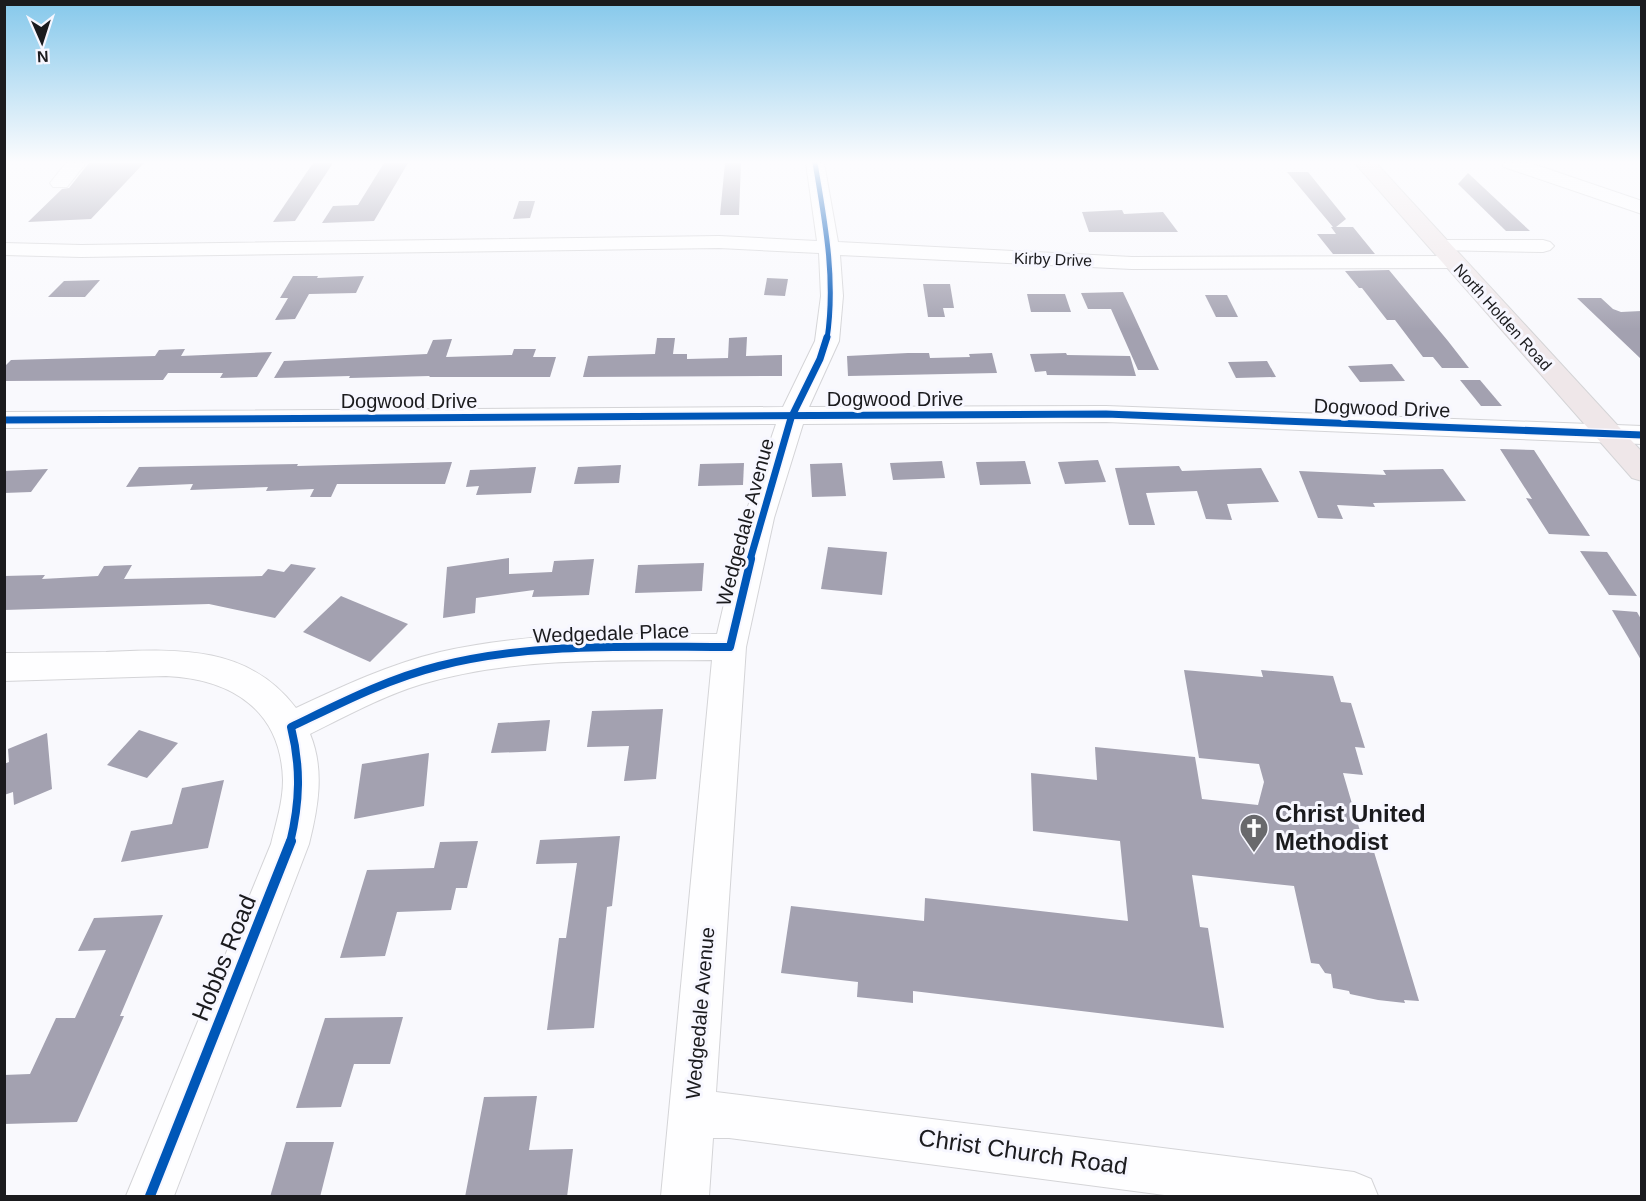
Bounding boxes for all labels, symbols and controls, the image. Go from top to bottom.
north arrow [12,12,72,72]
text: N [37,48,49,65]
street label: Kirby Drive [1014,250,1092,269]
street label: North Holden Road [1450,261,1555,374]
street label: Dogwood Drive [827,388,963,410]
street label: Dogwood Drive [341,390,477,412]
street label: Dogwood Drive [1313,395,1451,421]
street label: Wedgedale Avenue [712,436,778,608]
street label: Wedgedale Place [532,619,690,647]
place label: Christ United Methodist [1275,800,1426,855]
church icon: Christ United Methodist [1238,812,1270,854]
street label: Hobbs Road [186,891,261,1025]
street label: Wedgedale Avenue [682,926,718,1100]
street label: Christ Church Road [917,1123,1129,1180]

